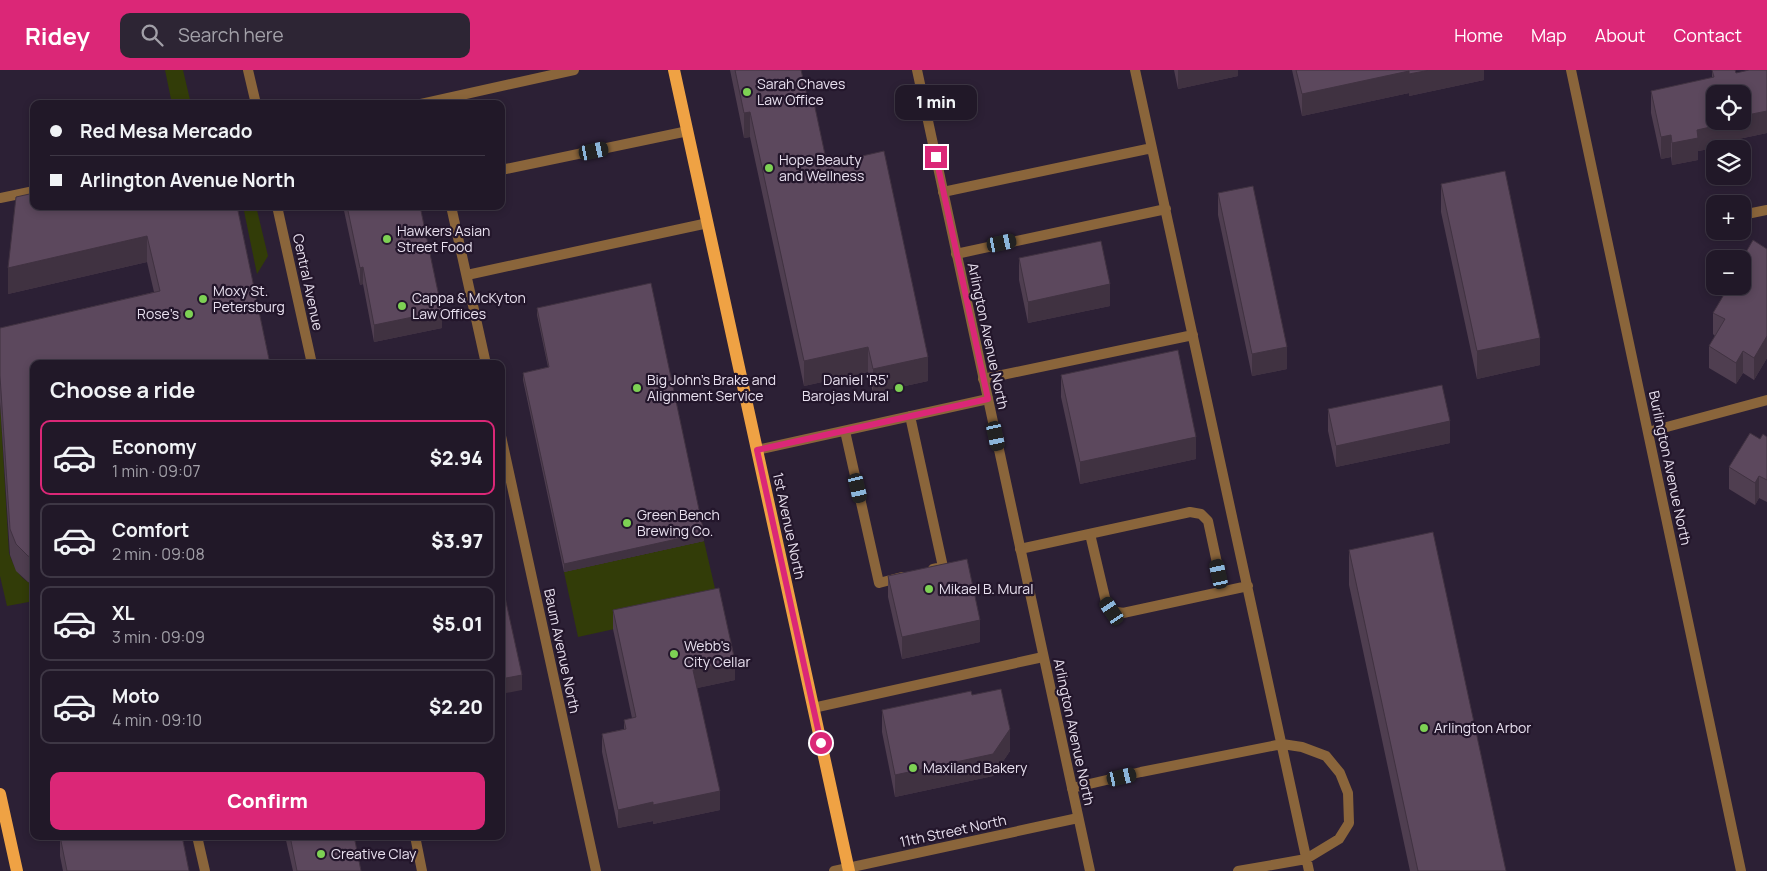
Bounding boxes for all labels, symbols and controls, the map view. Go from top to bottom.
search box [120,13,470,58]
text: Ridey [25,19,90,52]
icon: search [138,21,166,49]
text: Search here [178,22,284,48]
text: Home [1454,23,1503,47]
text: Map [1531,23,1567,47]
text: About [1595,23,1645,47]
text: Contact [1673,23,1742,47]
place label: Sarah Chaves Law Office [757,74,845,109]
callout: 1 min [895,84,977,119]
map controls [1706,85,1751,295]
button: locate [1706,85,1751,130]
marker: Sarah Chaves Law Office [741,86,753,98]
text: 1 min [916,91,956,113]
text: Red Mesa Mercado [80,118,252,144]
button: layers [1706,140,1751,185]
car [577,141,610,161]
route end [925,146,947,168]
place label: Hope Beauty and Wellness [779,150,864,185]
marker: Hope Beauty and Wellness [763,162,775,174]
text: Arlington Avenue North [80,167,295,193]
button: + [1706,195,1751,240]
place label: Hawkers Asian Street Food [397,221,490,256]
street label: Central Avenue [289,232,328,332]
marker: Hawkers Asian Street Food [381,233,393,245]
car [985,233,1018,253]
button: − [1706,250,1751,295]
street label: Arlington Avenue North [964,261,1013,411]
place label: Moxy St. Petersburg [213,281,285,316]
place label: Cappa & McKyton Law Offices [412,288,526,323]
marker: Moxy St. Petersburg [197,293,209,305]
marker: Cappa & McKyton Law Offices [396,300,408,312]
place label: Rose’s [137,304,179,323]
marker: Rose’s [183,308,195,320]
place label: Big John's Brake and Alignment Service [647,370,776,405]
place label: Daniel 'R5' Barojas Mural [802,370,889,405]
text: Choose a ride [50,375,195,405]
marker: Big John's Brake and Alignment Service [631,382,643,394]
marker: Daniel 'R5' Barojas Mural [893,382,905,394]
street label: Burlington Avenue North [1645,389,1696,547]
car [985,420,1006,452]
text: Economy [112,434,196,460]
icon: car [52,435,97,480]
text: $2.94 [430,445,483,471]
text: 1 min · 09:07 [112,460,201,482]
street label: 1st Avenue North [769,471,810,581]
car [847,472,868,504]
place label: Green Bench Brewing Co. [637,505,720,540]
text: Comfort [112,517,189,543]
marker: Green Bench Brewing Co. [621,517,633,529]
icon: car [52,518,97,563]
text: $3.97 [431,528,483,554]
text: 2 min · 09:08 [112,543,205,565]
car [1208,558,1229,590]
place label: Mikael B. Mural [939,579,1033,598]
marker: Mikael B. Mural [923,583,935,595]
street label: Baum Avenue North [540,587,585,715]
car [1097,594,1126,628]
text: XL [112,600,135,626]
icon: car [52,601,97,646]
text: $5.01 [432,611,483,637]
text: 3 min · 09:09 [112,626,205,648]
place label: Webb's City Cellar [684,636,750,671]
marker: Webb's City Cellar [668,648,680,660]
street label: Arlington Avenue North [1050,657,1099,807]
text: Moto [112,683,159,709]
icon: car [52,684,97,729]
text: $2.20 [429,694,483,720]
text: 4 min · 09:10 [112,709,202,731]
place label: Arlington Arbor [1434,718,1531,737]
marker: Arlington Arbor [1418,722,1430,734]
route start [810,732,832,754]
place label: Maxiland Bakery [923,758,1028,777]
marker: Maxiland Bakery [907,762,919,774]
car [1105,766,1138,788]
button: Confirm [50,772,485,830]
street label: 11th Street North [898,810,1008,851]
place label: Creative Clay [331,844,417,863]
marker: Creative Clay [315,848,327,860]

